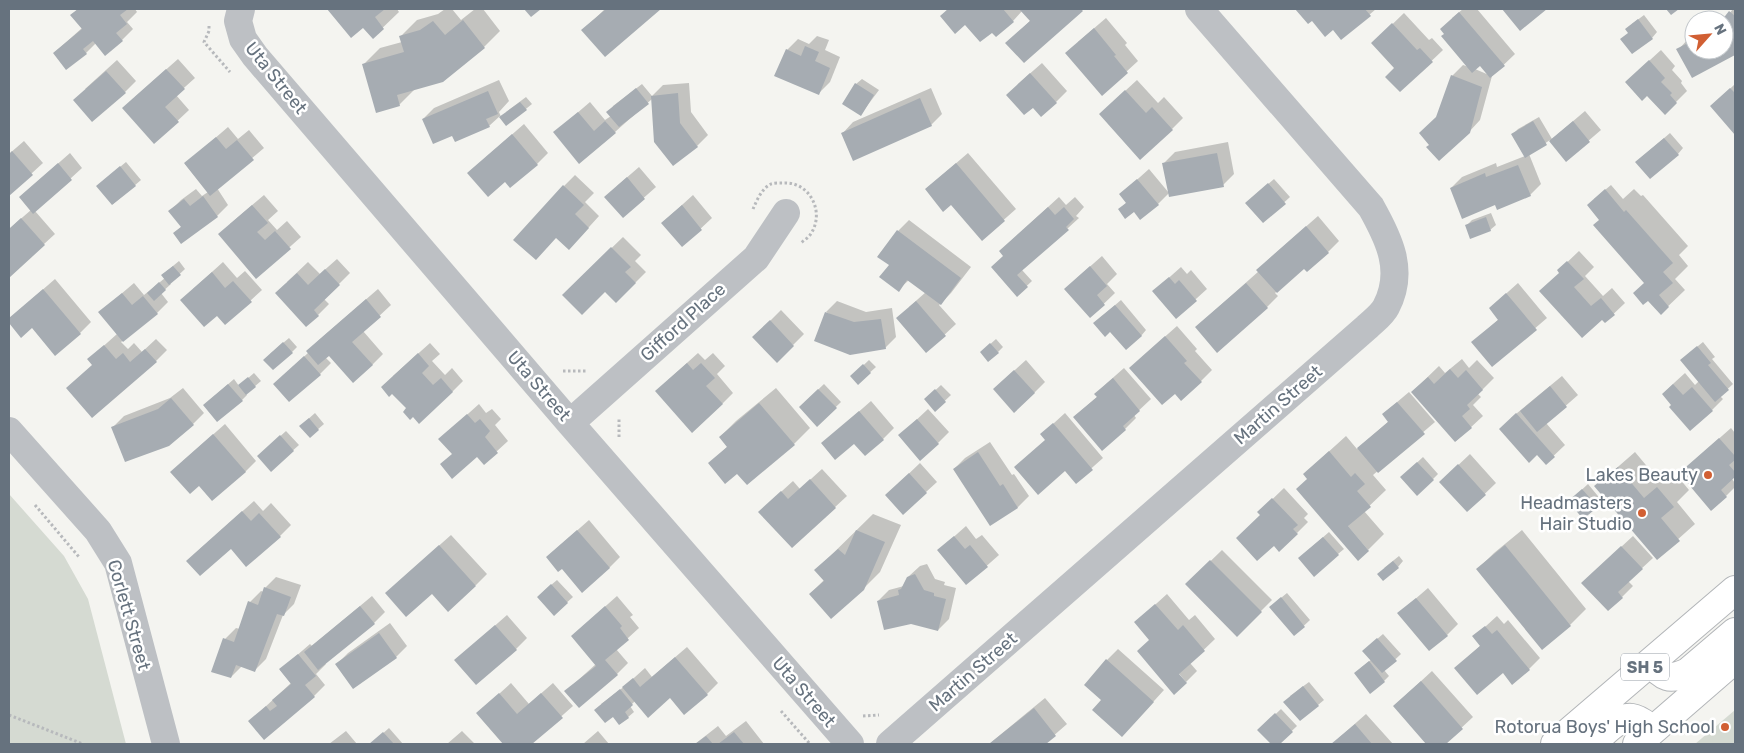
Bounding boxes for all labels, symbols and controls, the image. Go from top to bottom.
north arrow [1684,10,1734,60]
text: N [1710,21,1730,38]
street label: Uta Street [240,38,312,118]
street label: Gifford Place [636,278,730,366]
street label: Uta Street [502,346,576,426]
street label: Martin Street [1229,361,1327,449]
place label: Lakes Beauty [1586,464,1698,486]
marker: Lakes Beauty [1702,469,1714,481]
place label: Headmasters Hair Studio [1520,492,1632,535]
marker: Headmasters Hair Studio [1636,507,1648,519]
street label: Corlett Street [103,557,155,673]
street label: Martin Street [924,628,1022,716]
street label: Uta Street [767,652,841,732]
road number: SH 5 [1621,654,1669,680]
place label: Rotorua Boys' High School [1494,716,1715,738]
marker: Rotorua Boys' High School [1719,721,1731,733]

